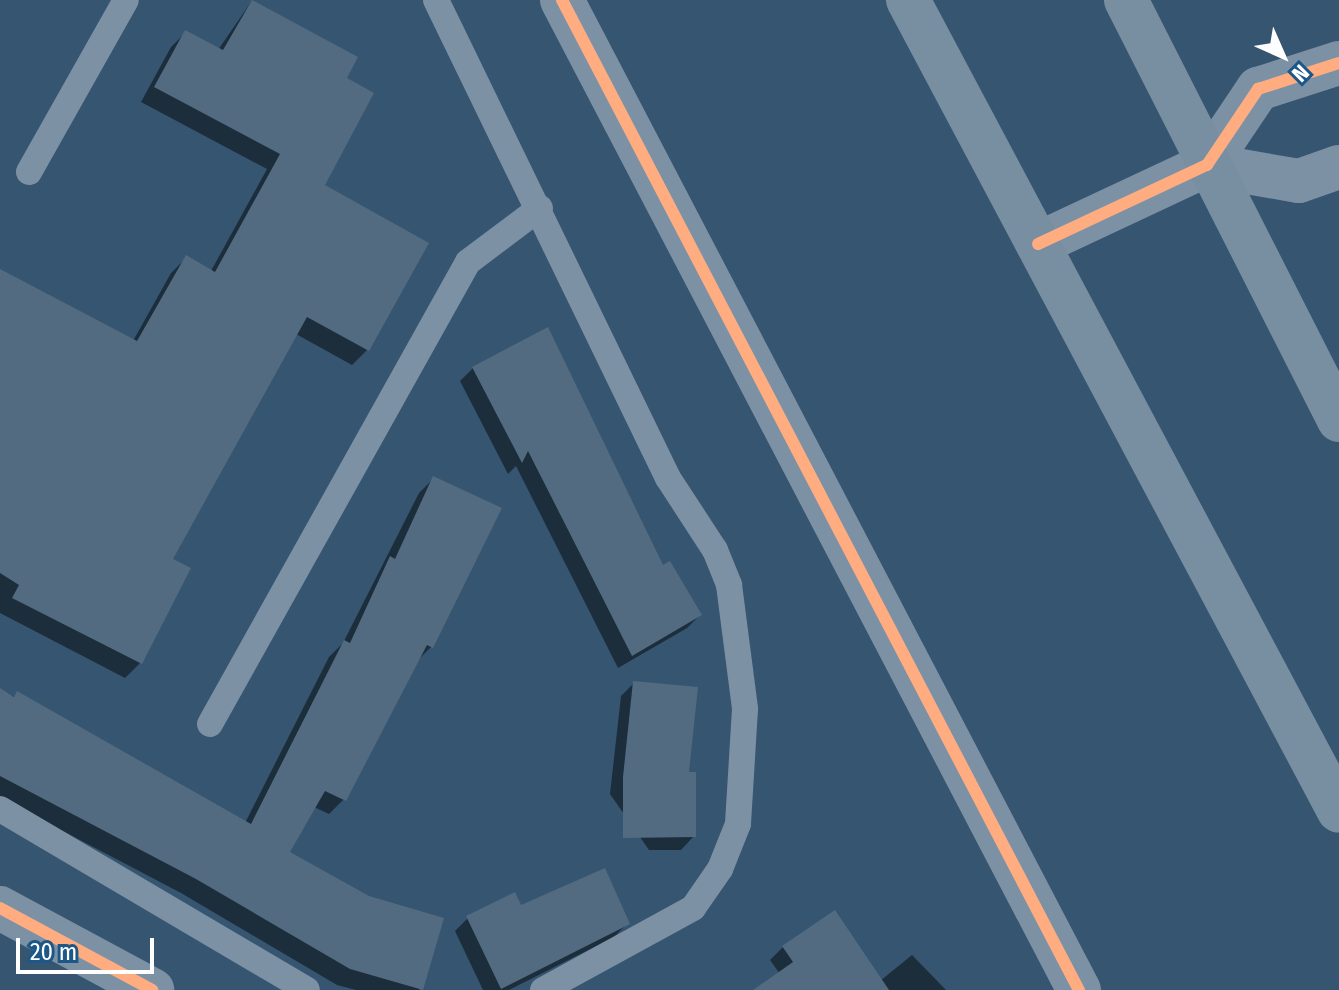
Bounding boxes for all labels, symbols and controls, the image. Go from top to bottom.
north arrow [1243,16,1323,96]
text: N [1286,59,1315,88]
scale bar [20,922,158,972]
text: 20 m [30,938,77,966]

